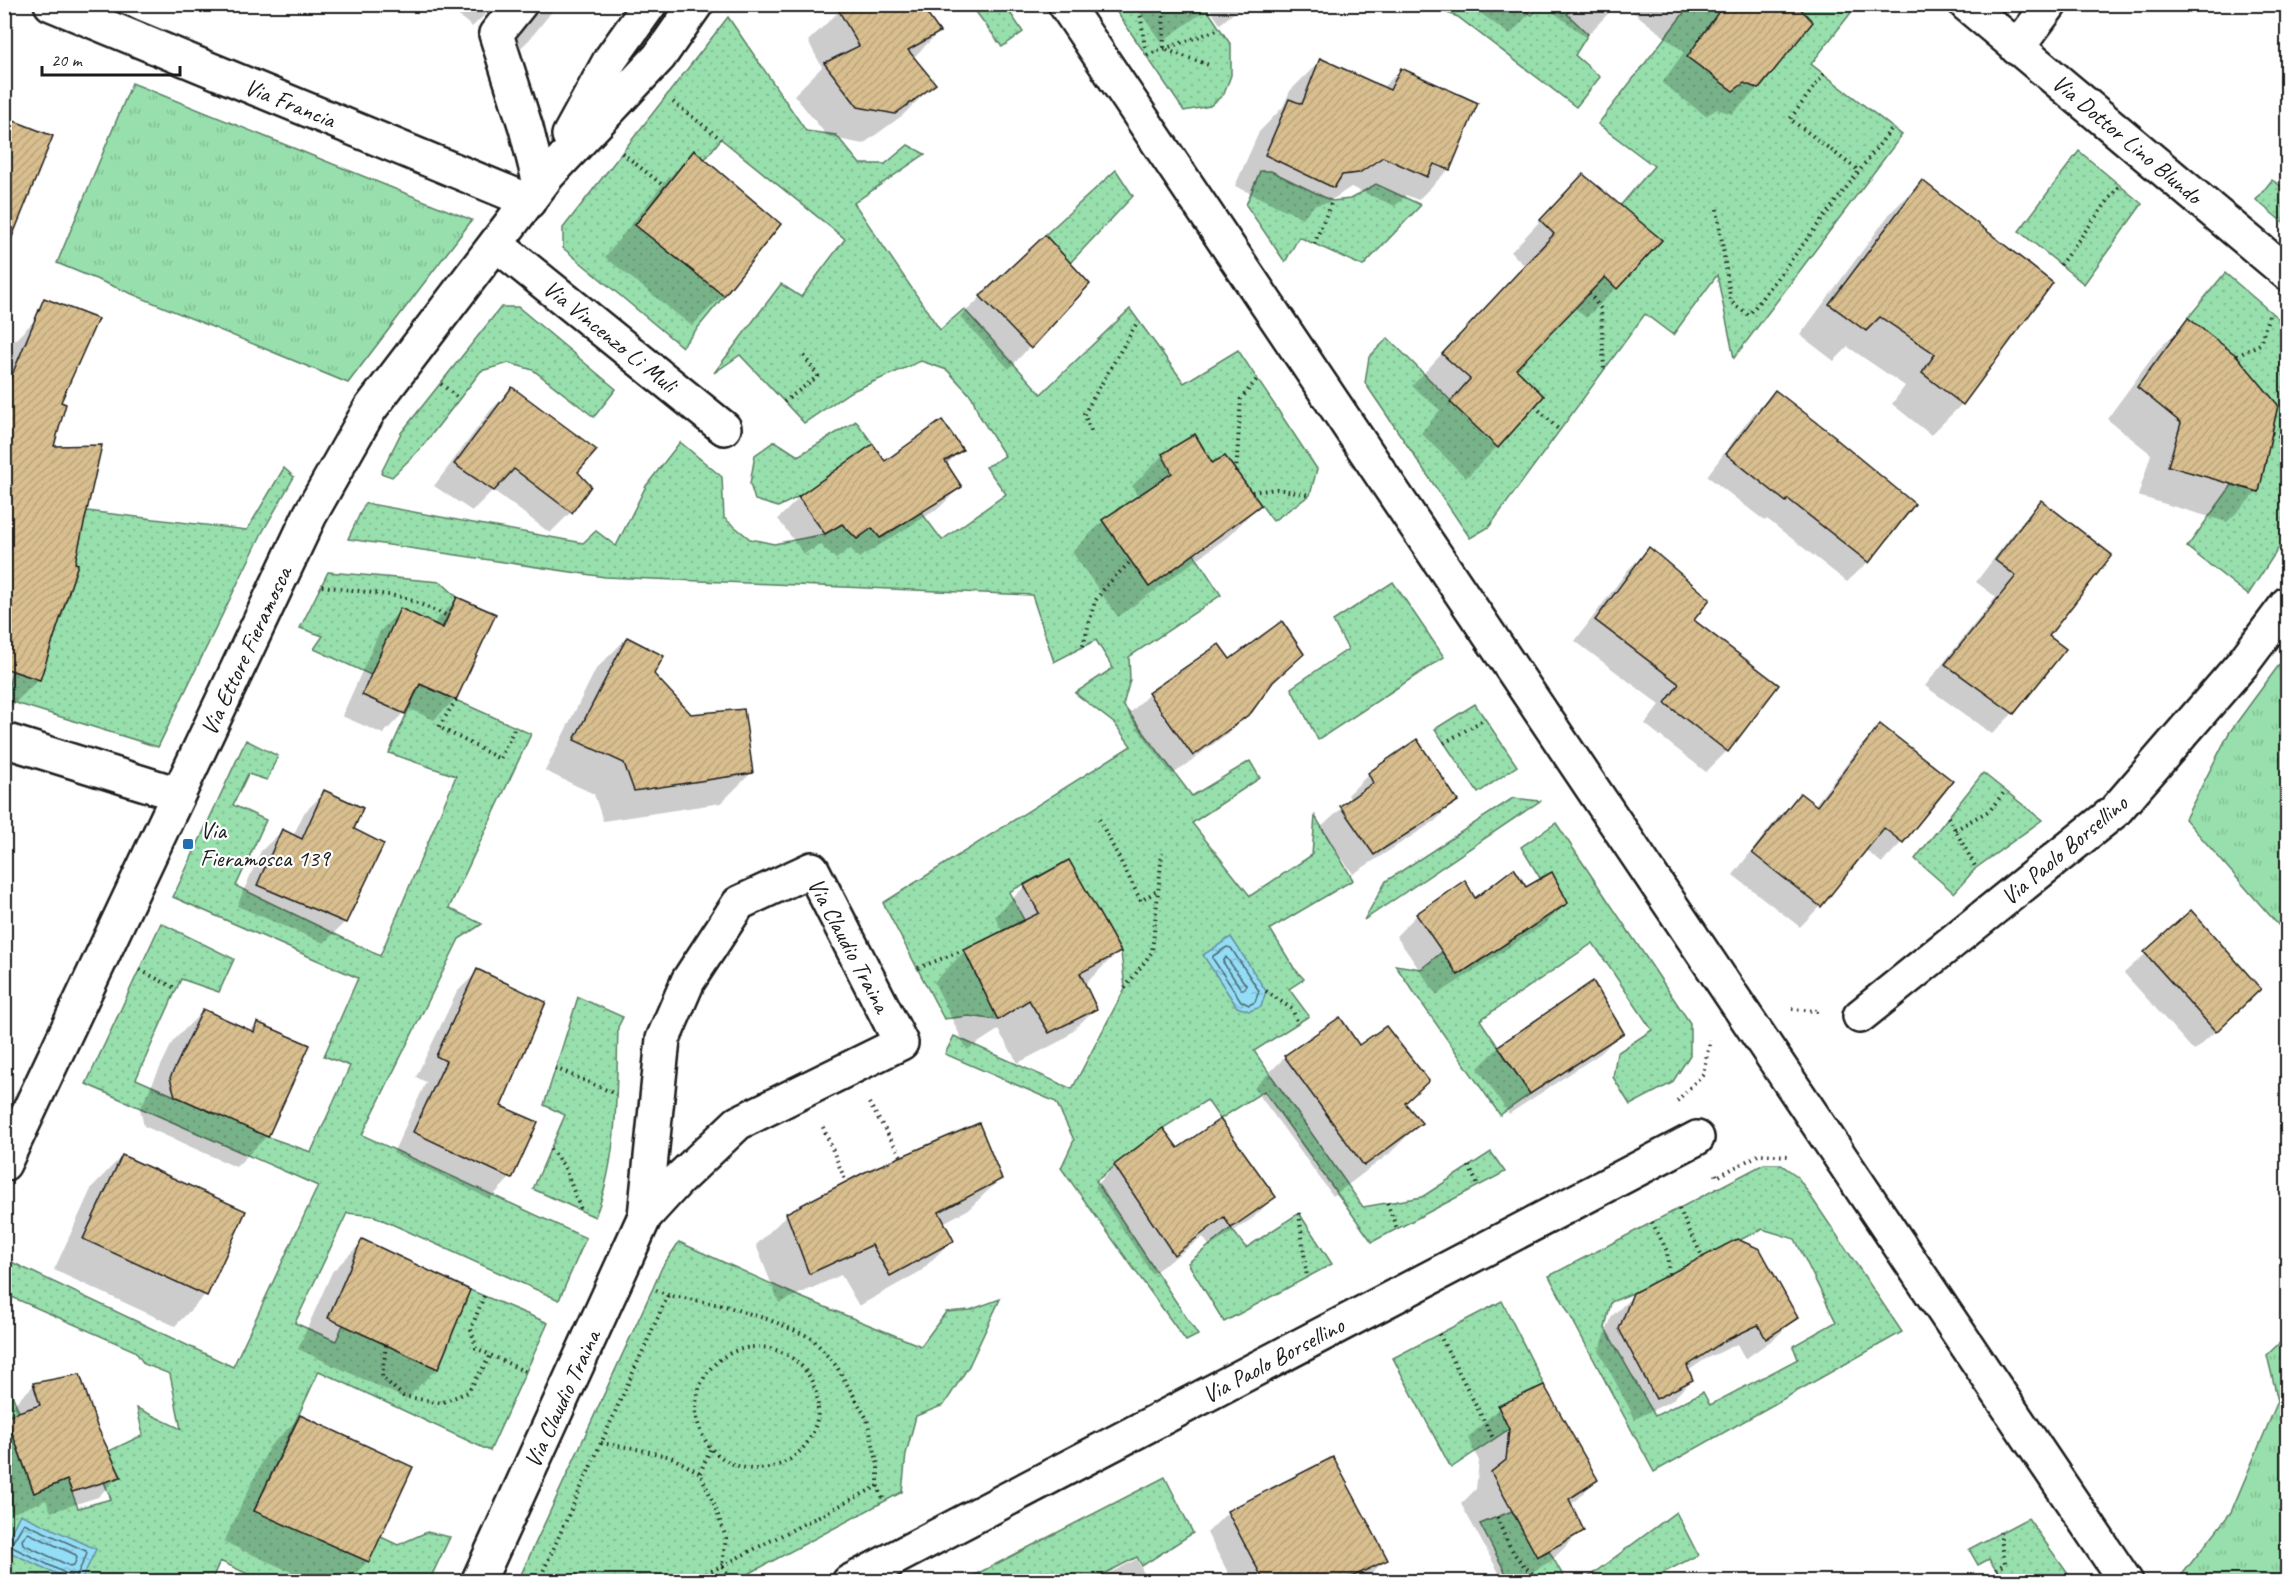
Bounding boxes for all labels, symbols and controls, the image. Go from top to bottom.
scale bar [42,39,180,77]
text: 20 m [51,49,84,71]
street label: Via Dottor Lino Blundo [2046,68,2210,212]
street label: Via Francia [240,71,341,135]
street label: Via Vincenzo Li Muli [537,273,685,401]
street label: Via Ettore Fieramosca [194,560,299,740]
street label: Via Paolo Borsellino [1995,787,2135,912]
place label: Via Fieramosca 139 [200,815,332,873]
marker: Via Fieramosca 139 [181,837,195,851]
street label: Via Claudio Traina [801,872,898,1019]
street label: Via Paolo Borsellino [1197,1309,1350,1410]
street label: Via Claudio Traina [517,1324,608,1473]

